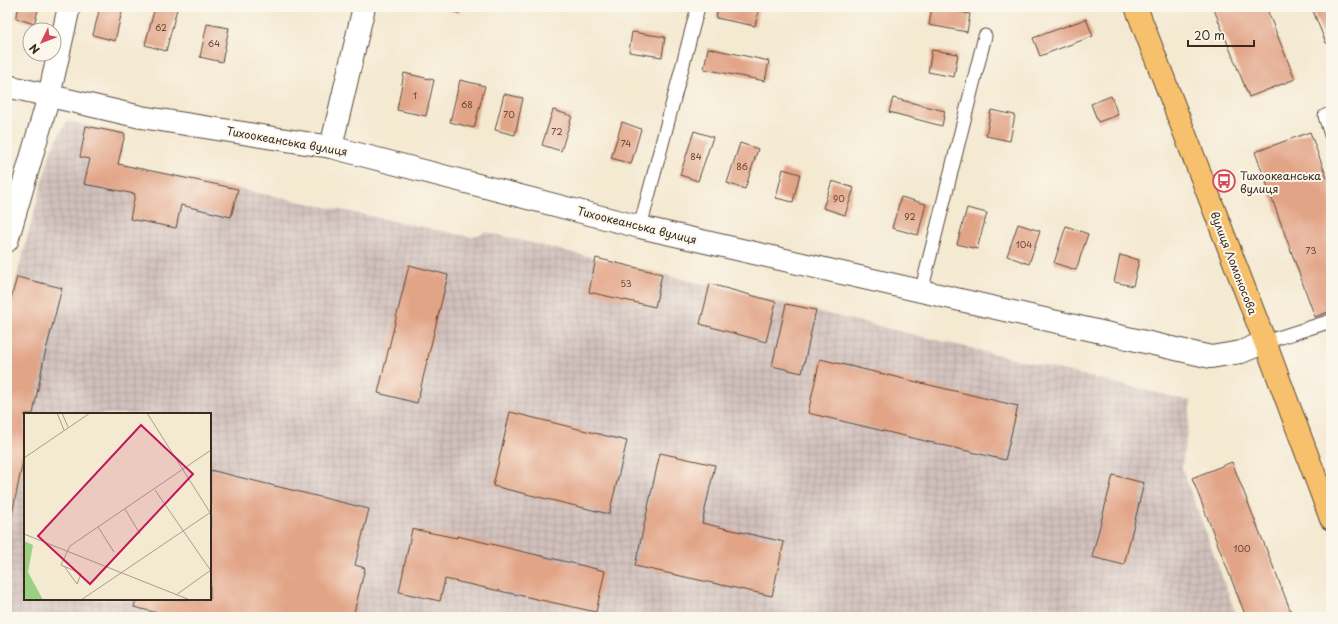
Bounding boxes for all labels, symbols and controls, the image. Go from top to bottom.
house number: 62 [155,20,167,34]
north arrow [22,22,62,62]
scale bar [1188,22,1254,48]
text: 20 m [1194,26,1225,44]
house number: 64 [208,36,220,50]
text: N [25,40,44,58]
house number: 1 [413,88,417,102]
house number: 68 [461,97,473,111]
house number: 70 [503,107,515,121]
street label: Тихоокеанська вулиця [225,122,349,160]
house number: 72 [551,124,563,138]
house number: 74 [621,136,631,150]
house number: 84 [690,149,702,163]
house number: 86 [736,159,748,173]
place label: Тихоокеанська вулиця [1240,167,1321,197]
bus stop icon: Тихоокеанська вулиця [1211,168,1237,194]
house number: 90 [833,191,845,205]
street label: Тихоокеанська вулиця [575,202,699,248]
house number: 92 [904,209,916,223]
street label: вулиця Ломоносова [1206,209,1262,317]
house number: 104 [1016,237,1032,251]
house number: 73 [1306,243,1316,257]
house number: 53 [620,276,632,290]
inset map [24,413,211,600]
house number: 100 [1233,541,1251,555]

